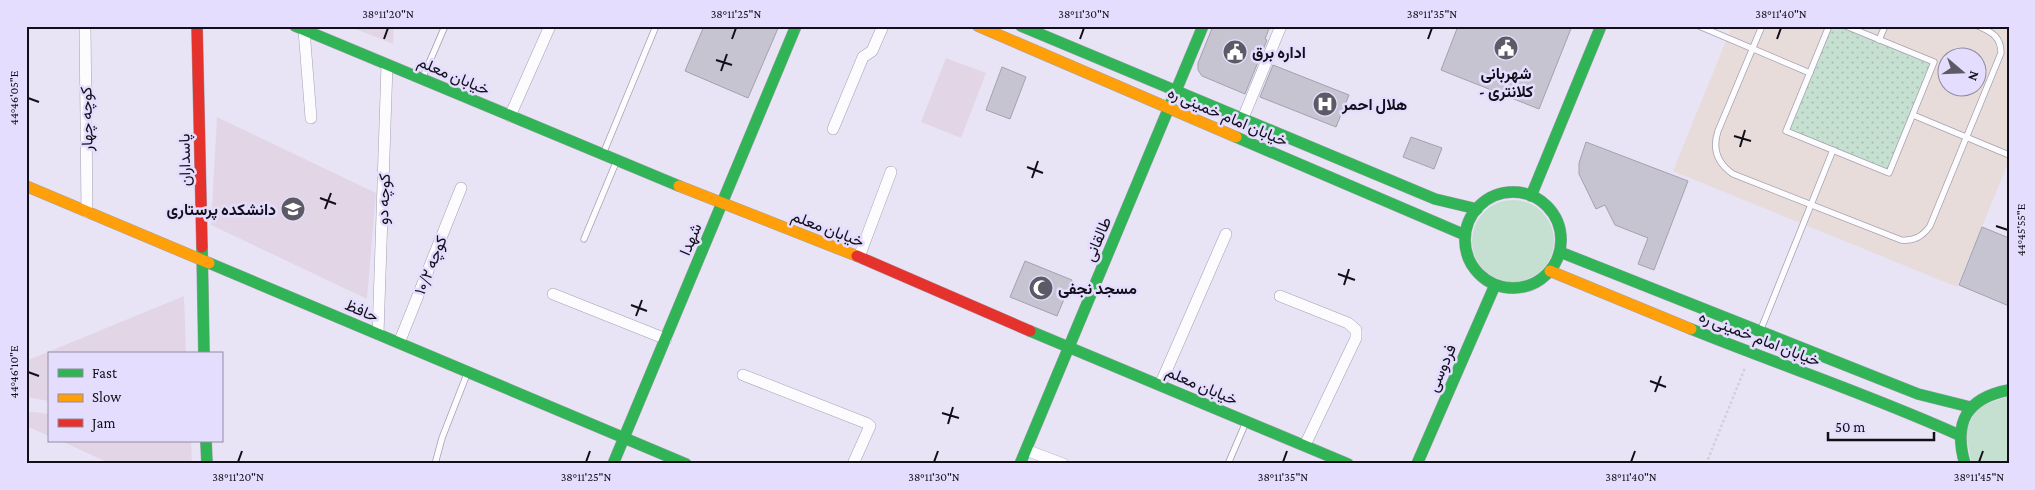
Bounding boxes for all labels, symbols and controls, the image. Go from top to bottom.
text: 38°11'20"N [362,7,414,21]
text: 38°11'25"N [711,7,761,21]
text: 38°11'30"N [1058,7,1110,21]
text: 38°11'35"N [1407,7,1457,21]
text: 38°11'40"N [1755,7,1807,21]
public building icon: شهربانی - کلانتری [1493,35,1519,61]
public building icon: اداره برق [1222,39,1248,65]
place label: اداره برق [1252,44,1306,63]
north arrow [1938,48,1988,98]
street label: خیابان معلم [415,53,493,100]
place label: شهربانی - کلانتری [1479,65,1533,102]
text: N [1965,69,1983,84]
text: 44°46'05"E [7,70,21,125]
street label: خیابان امام خمینی ره [1165,84,1291,151]
street label: کوچه چهار [77,86,99,152]
hospital icon: هلال احمر [1312,91,1338,117]
place label: هلال احمر [1341,96,1407,115]
street label: پاسداران [176,133,196,187]
street label: کوچه دو [374,173,396,225]
school or university icon: دانشکده پرستاری [280,196,306,222]
place label: دانشکده پرستاری [167,201,276,221]
text: 44°45'55"E [2014,203,2028,256]
street label: خیابان معلم [788,207,867,252]
street label: طالقانی [1081,215,1116,265]
street label: شهدا [676,221,707,258]
street label: کوچه ۱۰/۲ [411,233,453,298]
mosque icon: مسجد نجفی [1028,275,1054,301]
place label: مسجد نجفی [1058,280,1137,298]
street label: حافظ [343,296,381,325]
street label: خیابان امام خمینی ره [1696,307,1823,371]
street label: فردوسی [1424,342,1461,395]
text: 44°46'10"E [7,345,21,399]
legend [48,352,222,442]
street label: خیابان معلم [1163,363,1241,410]
text: Fast [92,365,118,381]
text: Slow [92,389,122,405]
scale bar [1828,410,1934,442]
text: Jam [90,415,115,432]
text: 50 m [1835,419,1865,435]
text: 38°11'20"N [212,470,264,484]
text: 38°11'25"N [561,470,611,484]
text: 38°11'30"N [908,470,960,484]
text: 38°11'35"N [1258,470,1308,484]
text: 38°11'40"N [1605,470,1657,484]
text: 38°11'45"N [1954,470,2004,484]

